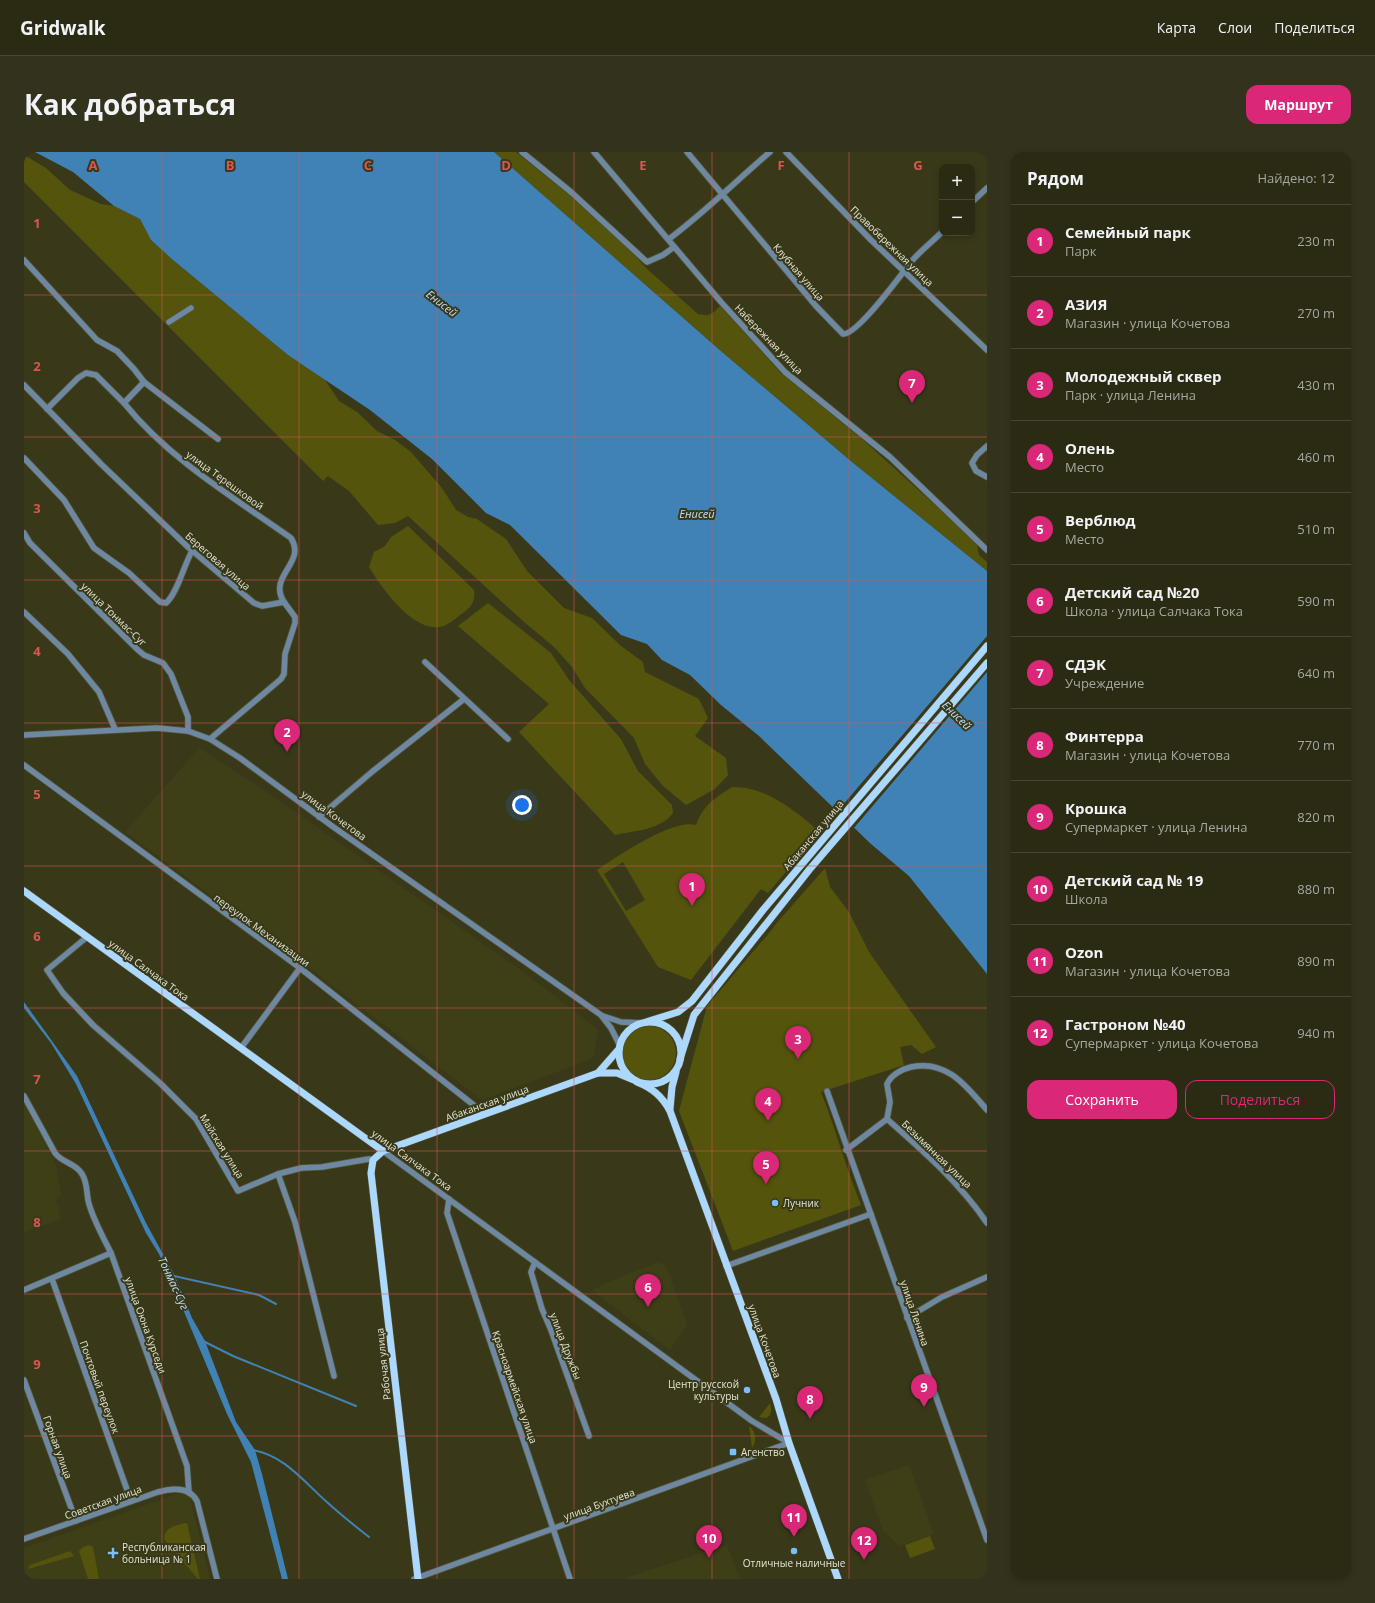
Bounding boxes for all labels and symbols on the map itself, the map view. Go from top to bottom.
text: A [89,156,98,174]
text: B [226,156,235,174]
text: C [364,156,372,174]
text: D [501,156,511,174]
text: E [639,156,647,174]
text: F [777,156,785,174]
text: G [913,156,923,174]
street label: Правобережная улица [847,203,937,289]
text: 1 [33,214,41,232]
street label: Клубная улица [770,240,828,304]
water label: Енисей [423,286,461,320]
street label: Набережная улица [732,301,806,377]
text: 2 [33,357,41,375]
pin: 7 [899,370,925,403]
street label: улица Терешковой [183,447,267,513]
text: 3 [33,499,41,517]
water label: Енисей [679,506,715,521]
street label: Береговая улица [182,529,254,593]
street label: улица Тонмас-Суг [78,579,150,649]
text: 4 [33,642,41,660]
water label: Енисей [939,697,975,733]
pin: 2 [274,719,300,752]
text: 5 [33,785,41,803]
street label: улица Кочетова [299,787,369,843]
your location [512,795,532,815]
street label: Абаканская улица [780,797,846,873]
pin: 1 [679,873,705,906]
street label: переулок Механизации [211,890,313,970]
text: 6 [33,927,41,945]
street label: улица Салчака Тока [106,936,192,1004]
pin: 3 [785,1026,811,1059]
text: 7 [33,1070,41,1088]
street label: Абаканская улица [444,1081,530,1125]
pin: 4 [755,1088,781,1121]
street label: Майская улица [197,1111,247,1181]
street label: Безымянная улица [899,1117,975,1191]
street label: улица Салчака Тока [369,1126,455,1194]
pin: 5 [753,1151,779,1184]
place label: Лучник [783,1196,820,1210]
marker: Лучник [770,1198,780,1208]
text: 8 [33,1213,41,1231]
water label: Тонмас-Суг [155,1254,193,1312]
pin: 6 [635,1274,661,1307]
street label: улица Оюна Курседи [122,1275,170,1375]
street label: улица Ленина [897,1278,933,1348]
street label: улица Кочетова [745,1302,785,1380]
street label: улица Дружбы [547,1311,585,1381]
street label: Рабочая улица [372,1327,394,1401]
street label: Красноармейская улица [489,1329,541,1445]
street label: Почтовый переулок [77,1339,124,1436]
text: 9 [33,1355,41,1373]
pin: 9 [911,1374,937,1407]
place label: Центр русской культуры [668,1377,739,1403]
marker: Центр русской культуры [742,1385,752,1395]
pin: 8 [797,1386,823,1419]
street label: Горная улица [40,1413,76,1481]
place label: Агенство [741,1445,785,1459]
marker: Агенство [728,1447,738,1457]
street label: Советская улица [63,1482,143,1522]
street label: улица Бухтуева [562,1485,636,1523]
pin: 11 [781,1504,807,1537]
pin: 10 [696,1525,722,1558]
pin: 12 [851,1527,877,1560]
place label: Республиканская больница № 1 [122,1540,206,1566]
marker: Отличные наличные [789,1546,799,1556]
marker: Республиканская больница № 1 [107,1547,119,1559]
place label: Отличные наличные [743,1556,846,1570]

